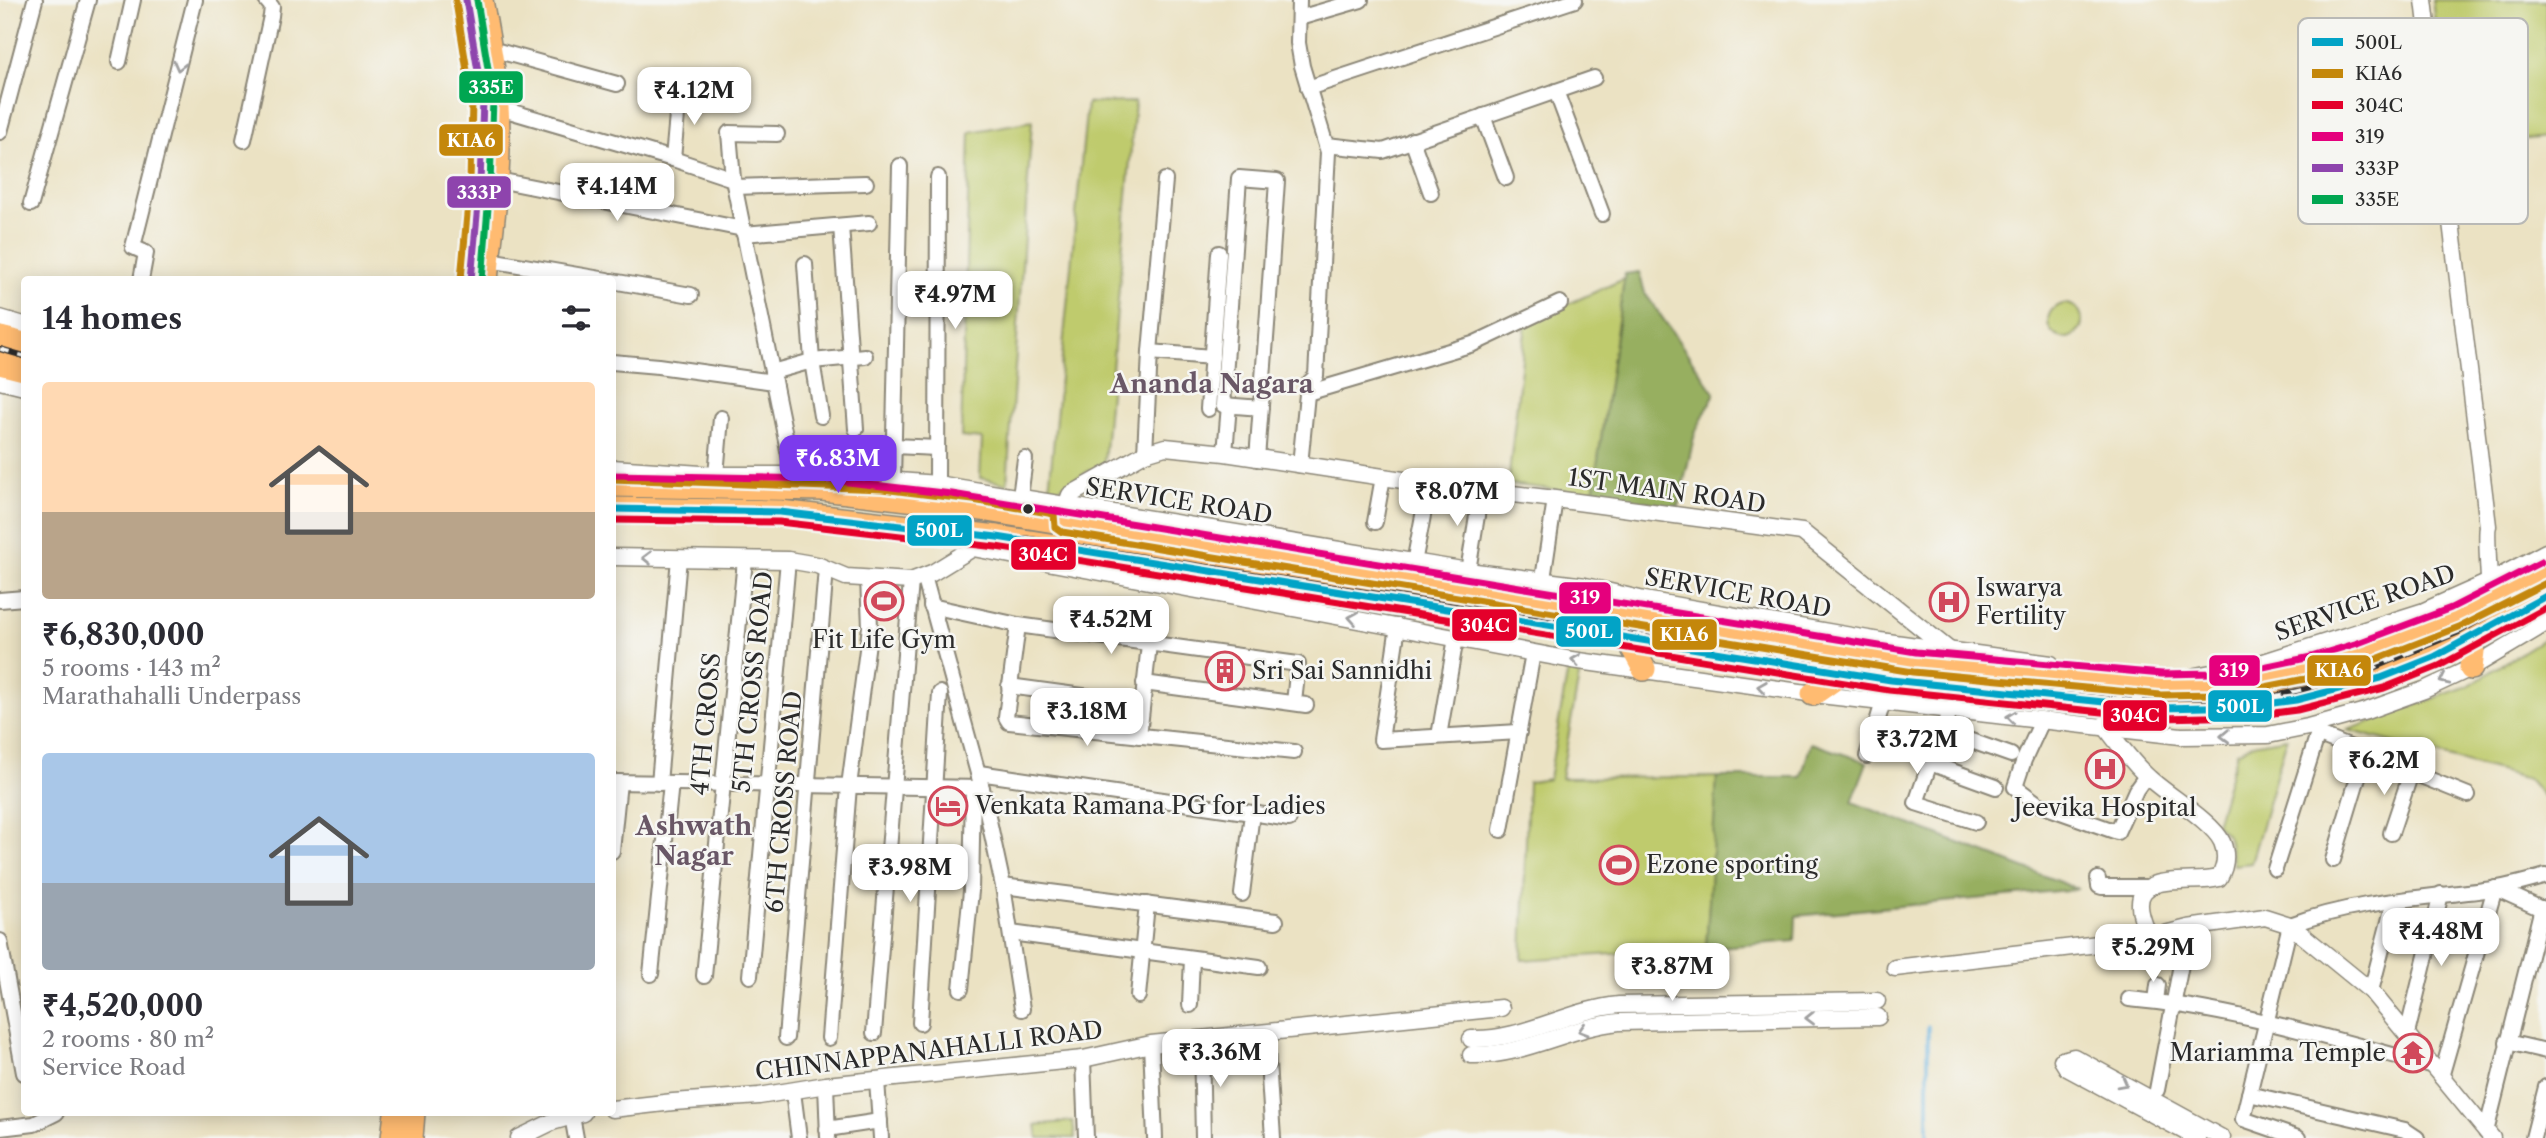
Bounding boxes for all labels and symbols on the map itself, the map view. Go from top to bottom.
legend [2298,18,2528,224]
text: 500L [2355,31,2402,54]
one-way arrow [173,60,187,72]
text: KIA6 [2355,62,2402,85]
pin: ₹4.12M [637,68,751,127]
line badge: 335E [458,70,524,104]
text: 335E [468,76,514,99]
text: 304C [2355,94,2403,117]
line badge: KIA6 [438,123,504,157]
text: 319 [2355,125,2385,148]
text: KIA6 [446,129,496,152]
text: 333P [2355,157,2399,180]
pin: ₹4.14M [560,164,674,223]
line badge: 333P [446,175,512,209]
text: 333P [456,181,502,204]
text: 335E [2355,188,2399,211]
pin: ₹4.97M [898,272,1012,331]
district label: Ananda Nagara [1109,368,1315,400]
pin: ₹6.83M [781,435,895,495]
street label: 1ST MAIN ROAD [1566,462,1768,519]
pin: ₹8.07M [1400,468,1514,528]
street label: SERVICE ROAD [1084,471,1275,530]
unlabelled marker [1021,502,1035,516]
line badge: 500L [906,514,973,547]
text: 500L [915,519,963,542]
line badge: 304C [1010,538,1077,571]
text: 304C [1018,543,1068,566]
one-way arrow [642,550,653,565]
street label: SERVICE ROAD [2271,558,2459,647]
street label: SERVICE ROAD [1643,562,1834,623]
street label: 5TH CROSS ROAD [726,570,779,794]
place label: Iswarya Fertility [1976,573,2067,630]
sports icon: Fit Life Gym [863,580,905,622]
line badge: 319 [1558,581,1612,615]
hospital icon: Iswarya Fertility [1928,581,1970,623]
text: 319 [1570,586,1600,609]
pin: ₹4.52M [1054,596,1168,656]
line badge: 304C [1451,608,1518,642]
one-way arrow [1347,611,1359,626]
text: 304C [1460,614,1510,637]
line badge: 500L [1555,615,1622,648]
line badge: KIA6 [1651,618,1718,651]
text: 500L [1565,620,1613,643]
text: KIA6 [1659,623,1709,646]
place label: Fit Life Gym [812,625,956,654]
building icon: Sri Sai Sannidhi [1204,650,1246,692]
street label: 4TH CROSS [685,651,726,797]
one-way arrow [1570,653,1582,668]
line badge: 319 [2208,654,2261,687]
line badge: KIA6 [2306,654,2372,687]
place label: Sri Sai Sannidhi [1252,656,1432,685]
text: 319 [2219,659,2249,682]
text: KIA6 [2314,659,2364,682]
one-way arrow [2439,672,2451,686]
one-way arrow [1756,680,1768,695]
pin: ₹3.18M [1030,688,1144,748]
line badge: 500L [2207,689,2273,723]
street label: 6TH CROSS ROAD [759,690,808,914]
text: 500L [2216,695,2264,718]
line badge: 304C [2102,699,2168,732]
text: 304C [2110,704,2160,727]
one-way arrow [2005,710,2017,725]
pin: ₹3.72M [1860,716,1974,776]
one-way arrow [2219,729,2230,744]
pin: ₹6.2M [2335,738,2433,797]
hospital icon: Jeevika Hospital [2084,748,2126,790]
hotel icon: Venkata Ramana PG for Ladies [927,785,969,827]
place label: Venkata Ramana PG for Ladies [974,791,1326,820]
place label: Jeevika Hospital [2010,793,2196,822]
district label: Ashwath Nagar [635,810,753,872]
pin: ₹3.98M [853,844,967,904]
sports icon: Ezone sporting [1598,844,1640,886]
place label: Ezone sporting [1646,850,1818,879]
pin: ₹4.48M [2384,908,2498,968]
pin: ₹5.29M [2096,925,2210,984]
pin: ₹3.87M [1615,944,1729,1003]
one-way arrow [1804,1011,1815,1026]
street label: CHINNAPPANAHALLI ROAD [754,1015,1104,1086]
one-way arrow [1577,1021,1589,1036]
pin: ₹3.36M [1163,1030,1277,1089]
temple icon: Mariamma Temple [2392,1032,2434,1074]
place label: Mariamma Temple [2170,1038,2386,1067]
one-way arrow [2116,1075,2128,1088]

